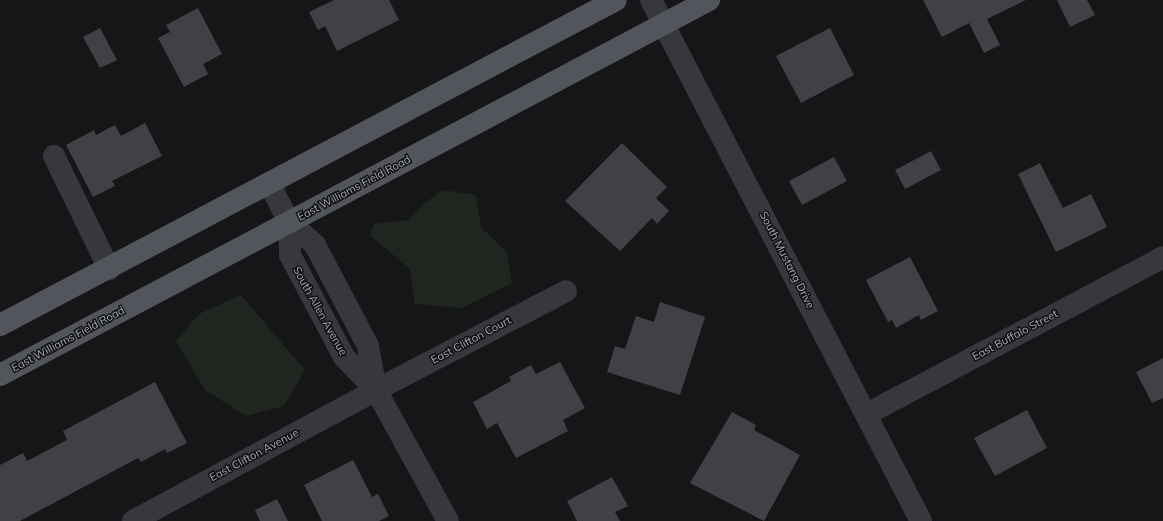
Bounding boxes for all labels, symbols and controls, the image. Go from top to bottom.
street label: East Williams Field Road [295,153,413,223]
street label: South Mustang Drive [757,209,817,311]
street label: South Allen Avenue [290,264,350,358]
street label: East Williams Field Road [9,304,127,374]
street label: East Buffalo Street [970,307,1060,363]
street label: East Clifton Court [429,313,513,367]
street label: East Clifton Avenue [207,426,301,484]

